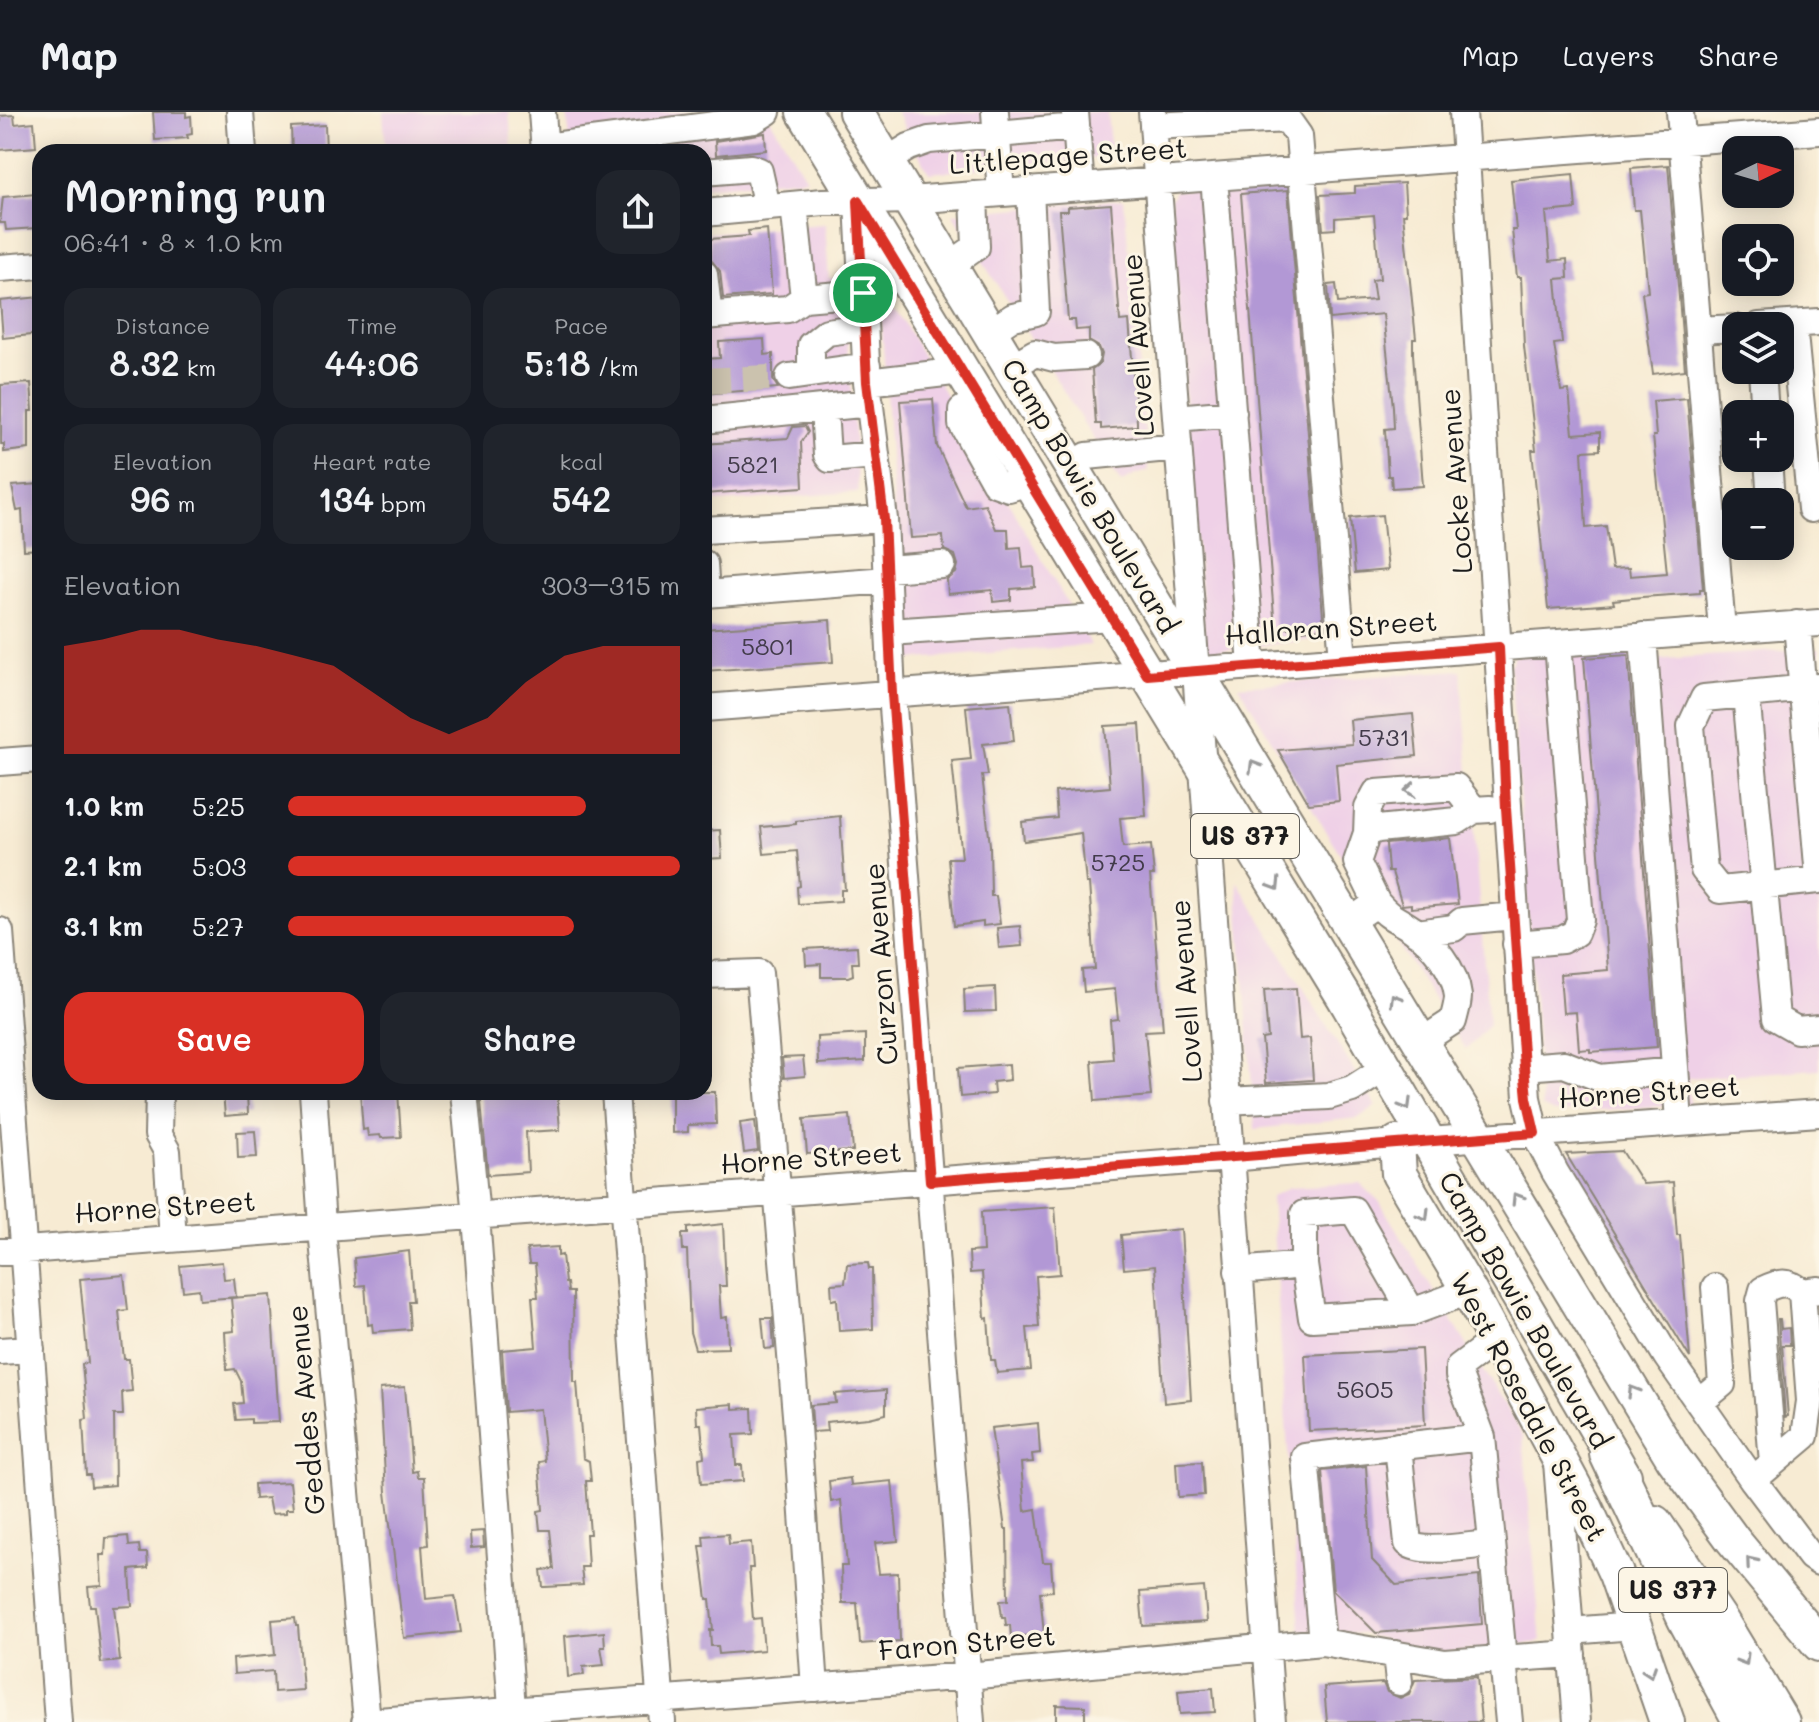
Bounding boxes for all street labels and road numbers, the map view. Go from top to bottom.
street label: Littlepage Street [948,129,1188,181]
street label: Lovell Avenue [1113,252,1161,438]
street label: Camp Bowie Boulevard [994,352,1187,639]
street label: Locke Avenue [1431,387,1479,575]
street label: Halloran Street [1223,602,1439,652]
road number: US 377 [1191,814,1299,858]
street label: Curzon Avenue [855,862,905,1067]
street label: Lovell Avenue [1161,898,1209,1084]
street label: Horne Street [1557,1067,1741,1115]
street label: Horne Street [719,1133,903,1181]
street label: Camp Bowie Boulevard [1432,1164,1620,1455]
street label: Horne Street [73,1182,257,1230]
street label: West Rosedale Street [1444,1266,1616,1547]
street label: Geddes Avenue [278,1304,332,1516]
road number: US 377 [1619,1568,1727,1612]
street label: Faron Street [877,1616,1057,1668]

